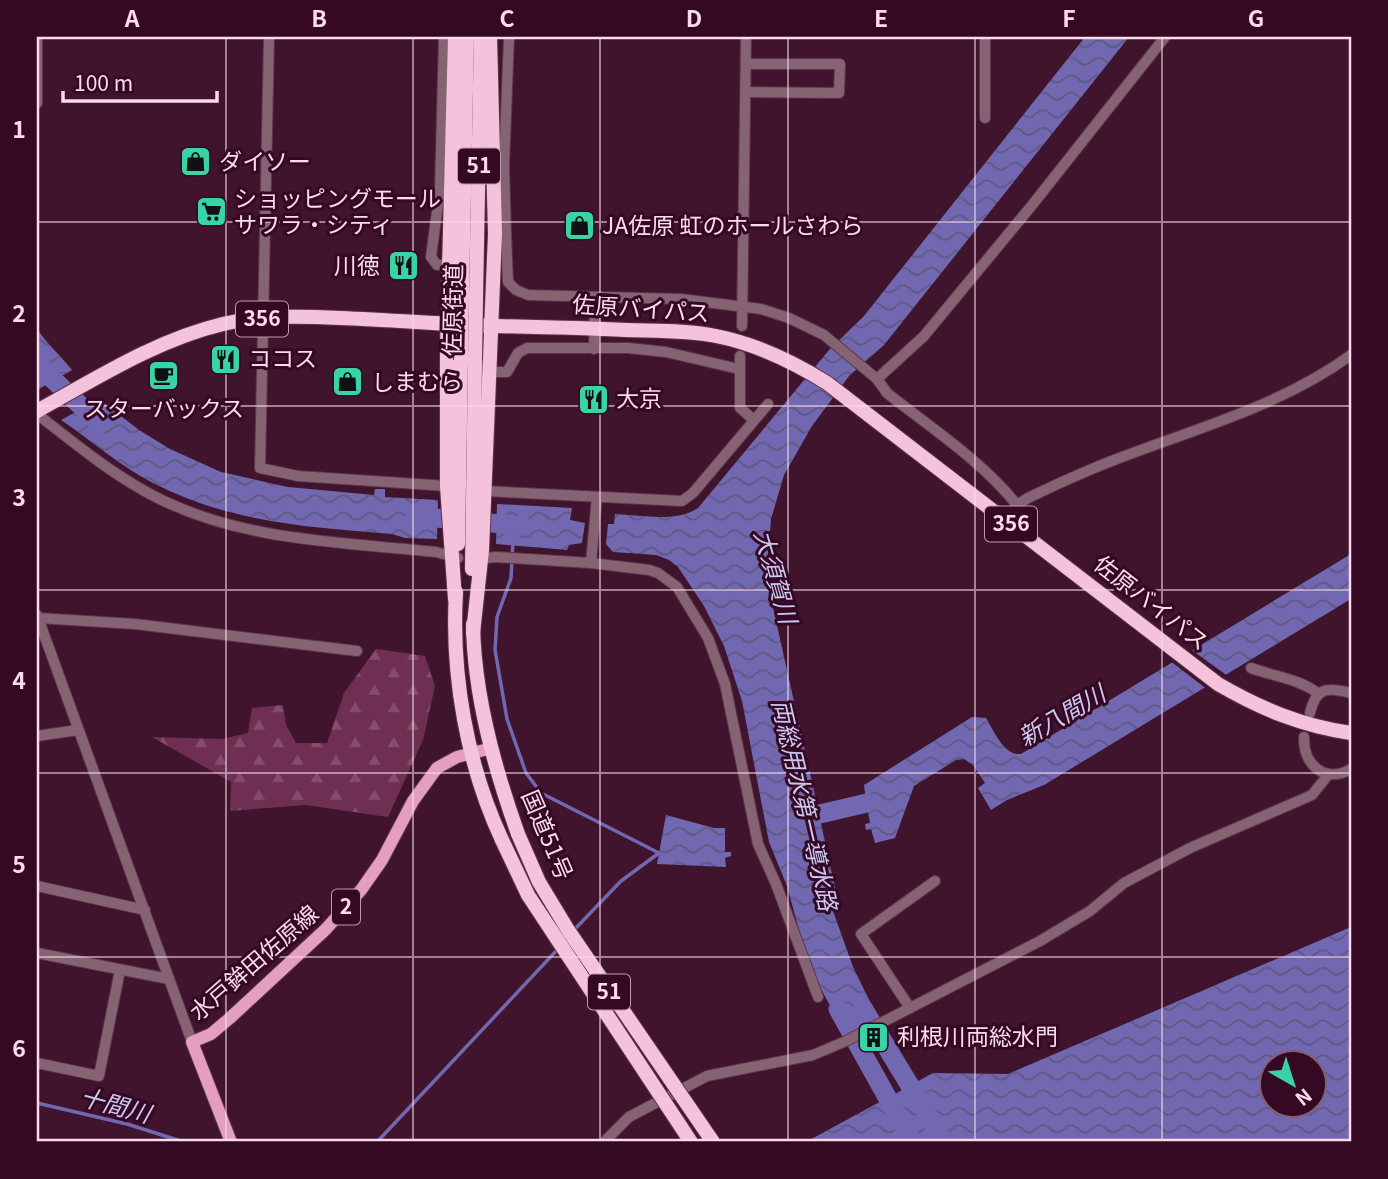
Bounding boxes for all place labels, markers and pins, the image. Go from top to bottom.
place label: ダイソー [219,143,311,177]
shop icon: ダイソー [179,145,213,179]
place label: ショッピングモール サワラ・シティ [234,180,441,240]
supermarket icon: ショッピングモール サワラ・シティ [194,195,228,229]
place label: JA佐原 虹のホールさわら [602,207,863,241]
shop icon: JA佐原 虹のホールさわら [562,209,596,243]
place label: 川徳 [334,247,380,281]
restaurant icon: 川徳 [386,249,420,283]
place label: ココス [248,340,317,374]
restaurant icon: ココス [208,342,242,376]
cafe icon: スターバックス [147,358,181,392]
place label: しまむら [371,363,463,397]
shop icon: しまむら [331,365,365,399]
place label: 大京 [616,380,662,414]
restaurant icon: 大京 [576,382,610,416]
place label: スターバックス [84,390,244,424]
place label: 利根川両総水門 [897,1018,1058,1052]
building icon: 利根川両総水門 [857,1020,891,1054]

